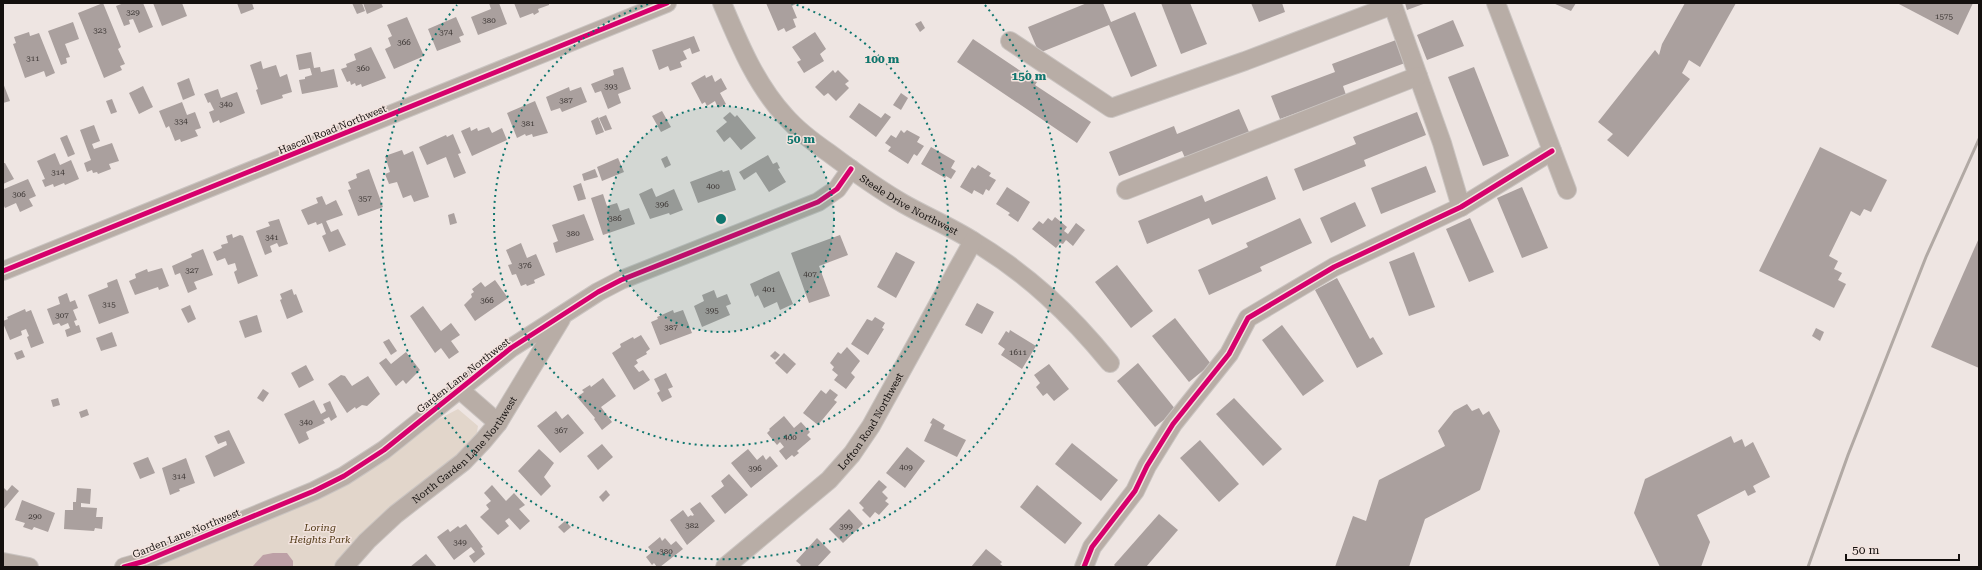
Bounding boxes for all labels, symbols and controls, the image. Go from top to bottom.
house number: 329 [126,8,140,17]
house number: 1575 [1935,12,1953,21]
house number: 380 [482,16,496,25]
house number: 323 [93,26,107,35]
house number: 374 [439,28,453,37]
house number: 366 [397,38,411,47]
text: 100 m [865,52,900,66]
house number: 311 [26,54,40,63]
house number: 360 [356,64,370,73]
text: 150 m [1012,69,1047,83]
house number: 393 [604,82,618,91]
house number: 387 [559,96,573,105]
house number: 340 [219,100,233,109]
street label: Hascall Road Northwest [277,103,388,156]
house number: 334 [174,117,188,126]
house number: 381 [521,119,535,128]
text: 50 m [787,132,815,146]
house number: 314 [51,168,65,177]
street label: Steele Drive Northwest [858,172,960,237]
house number: 400 [706,182,720,191]
house number: 306 [12,190,26,199]
house number: 357 [358,194,372,203]
house number: 396 [655,200,669,209]
centre of rings [714,212,728,226]
house number: 386 [608,214,622,223]
house number: 380 [566,229,580,238]
house number: 341 [265,233,279,242]
house number: 376 [518,261,532,270]
house number: 327 [185,266,199,275]
house number: 407 [803,270,817,279]
house number: 401 [762,285,776,294]
house number: 366 [480,296,494,305]
house number: 315 [102,300,116,309]
house number: 395 [705,306,719,315]
house number: 307 [55,311,69,320]
house number: 387 [664,323,678,332]
street label: Garden Lane Northwest [415,336,512,415]
house number: 1611 [1009,348,1027,357]
street label: Lofton Road Northwest [836,371,905,472]
street label: North Garden Lane Northwest [410,394,519,505]
house number: 340 [299,418,313,427]
house number: 367 [554,426,568,435]
house number: 400 [783,433,797,442]
house number: 409 [899,463,913,472]
house number: 396 [748,464,762,473]
house number: 314 [172,472,186,481]
street label: Garden Lane Northwest [131,507,242,560]
house number: 290 [28,512,42,521]
house number: 382 [685,521,699,530]
park label: Loring Heights Park [288,522,351,545]
house number: 399 [839,522,853,531]
scale bar [1846,536,1959,562]
house number: 349 [453,538,467,547]
text: 50 m [1852,543,1879,557]
house number: 380 [659,547,673,556]

